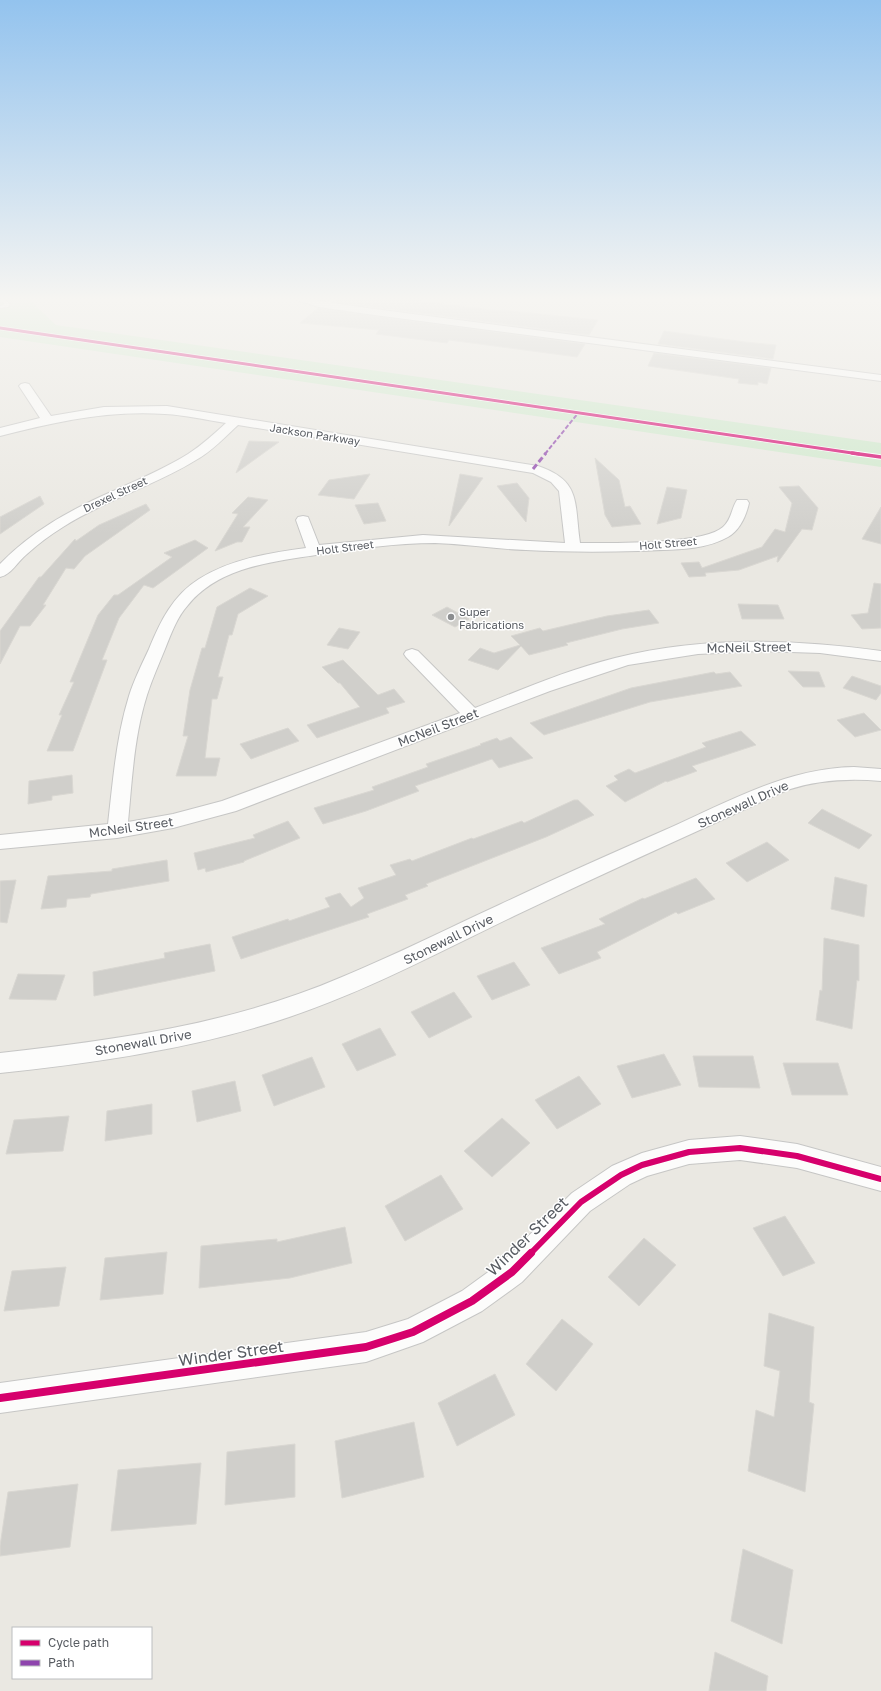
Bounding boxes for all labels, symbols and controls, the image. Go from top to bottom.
street label: Jackson Parkway [269,420,361,448]
street label: Drexel Street [81,474,149,514]
street label: Holt Street [639,534,697,552]
street label: Holt Street [315,537,375,557]
place label: Super Fabrications [459,605,524,631]
marker: Super Fabrications [446,612,456,622]
street label: McNeil Street [706,638,792,656]
street label: McNeil Street [395,704,481,750]
street label: Stonewall Drive [695,777,791,831]
street label: McNeil Street [88,813,174,841]
street label: Stonewall Drive [401,910,495,968]
street label: Stonewall Drive [93,1026,193,1058]
street label: Winder Street [482,1192,572,1280]
street label: Winder Street [177,1336,285,1370]
legend [12,1627,152,1679]
text: Cycle path [48,1635,109,1650]
text: Path [48,1655,75,1670]

